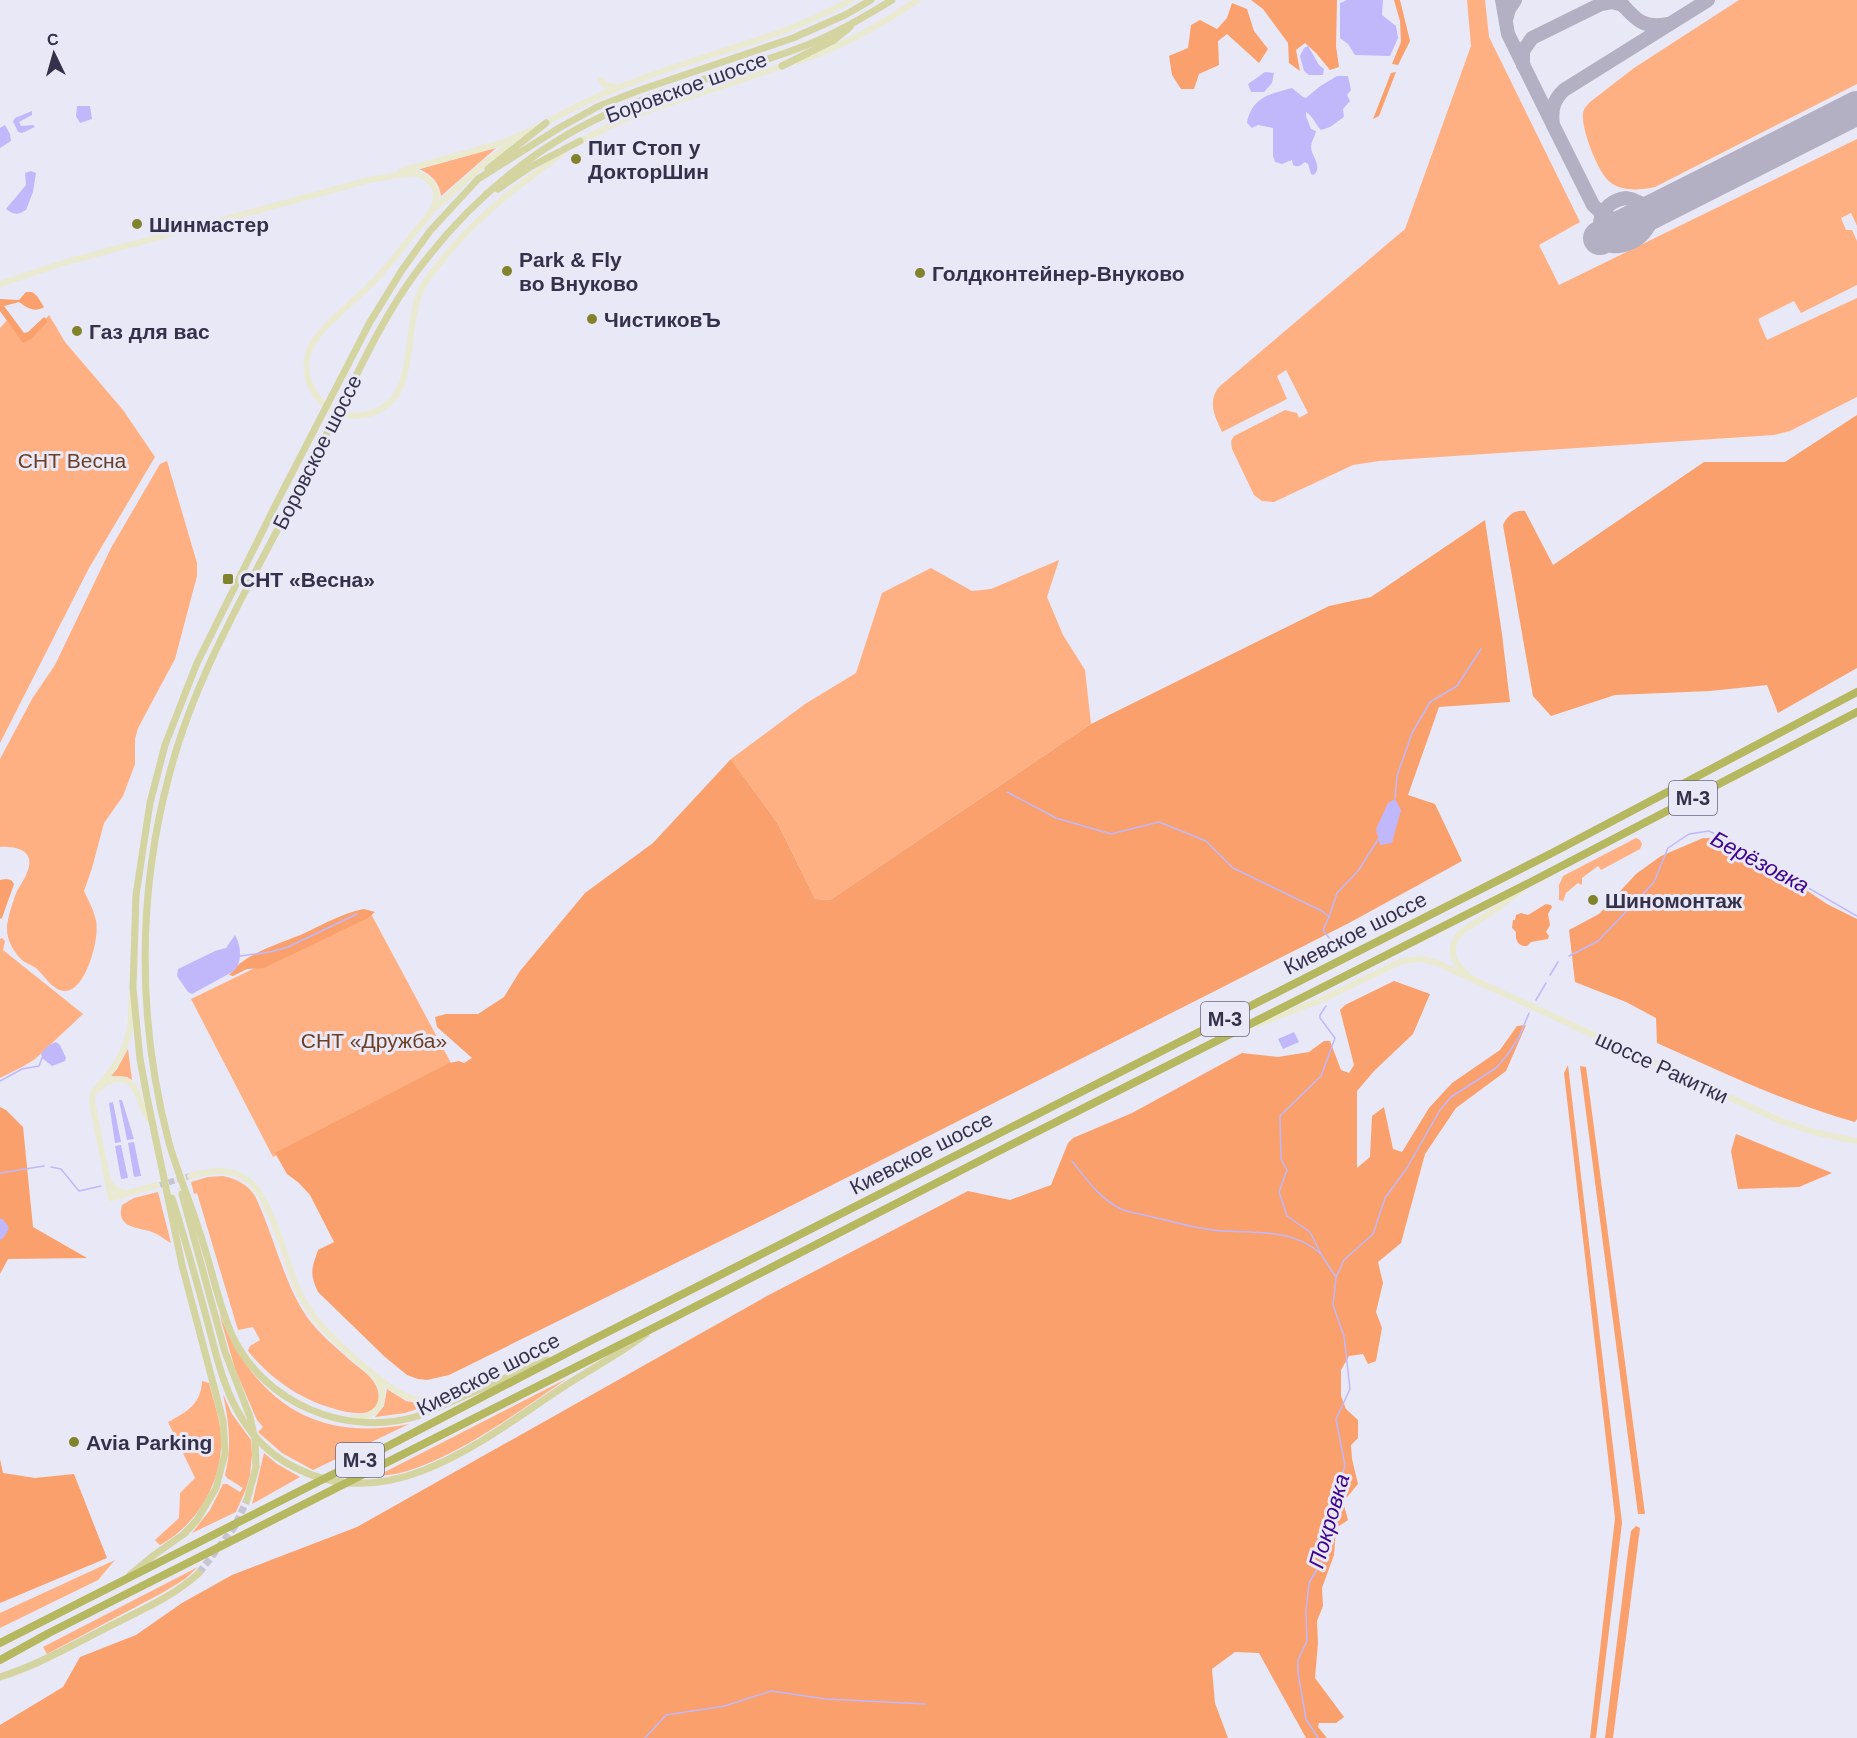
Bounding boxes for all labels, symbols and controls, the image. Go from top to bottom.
north arrow [24,24,84,84]
text: С [46,31,60,49]
street label: Боровское шоссе [602,47,770,127]
place label: Пит Стоп у ДокторШин [588,136,709,183]
marker: Пит Стоп у ДокторШин [569,152,583,166]
place label: Шинмастер [149,213,269,236]
marker: Шинмастер [130,217,144,231]
place label: Park & Fly во Внуково [519,248,638,295]
place label: Голдконтейнер-Внуково [932,262,1185,285]
marker: Park & Fly во Внуково [500,264,514,278]
marker: Голдконтейнер-Внуково [913,266,927,280]
place label: ЧистиковЪ [604,308,721,331]
marker: ЧистиковЪ [585,312,599,326]
place label: Газ для вас [89,320,210,343]
marker: Газ для вас [70,324,84,338]
street label: Боровское шоссе [268,371,366,533]
park label: СНТ Весна [18,449,127,472]
place label: СНТ «Весна» [240,568,375,591]
marker: СНТ «Весна» [221,572,235,586]
road number: М-3 [1669,781,1717,815]
water label: Берёзовка [1707,826,1813,898]
street label: Киевское шоссе [1280,887,1430,979]
place label: Шиномонтаж [1605,889,1743,912]
marker: Шиномонтаж [1586,893,1600,907]
road number: М-3 [1201,1002,1249,1036]
street label: шоссе Ракитки [1592,1026,1732,1108]
park label: СНТ «Дружба» [301,1029,447,1052]
street label: Киевское шоссе [846,1107,996,1199]
street label: Киевское шоссе [413,1328,563,1420]
place label: Avia Parking [86,1431,212,1454]
marker: Avia Parking [67,1435,81,1449]
road number: М-3 [336,1443,384,1477]
water label: Покровка [1304,1471,1354,1571]

